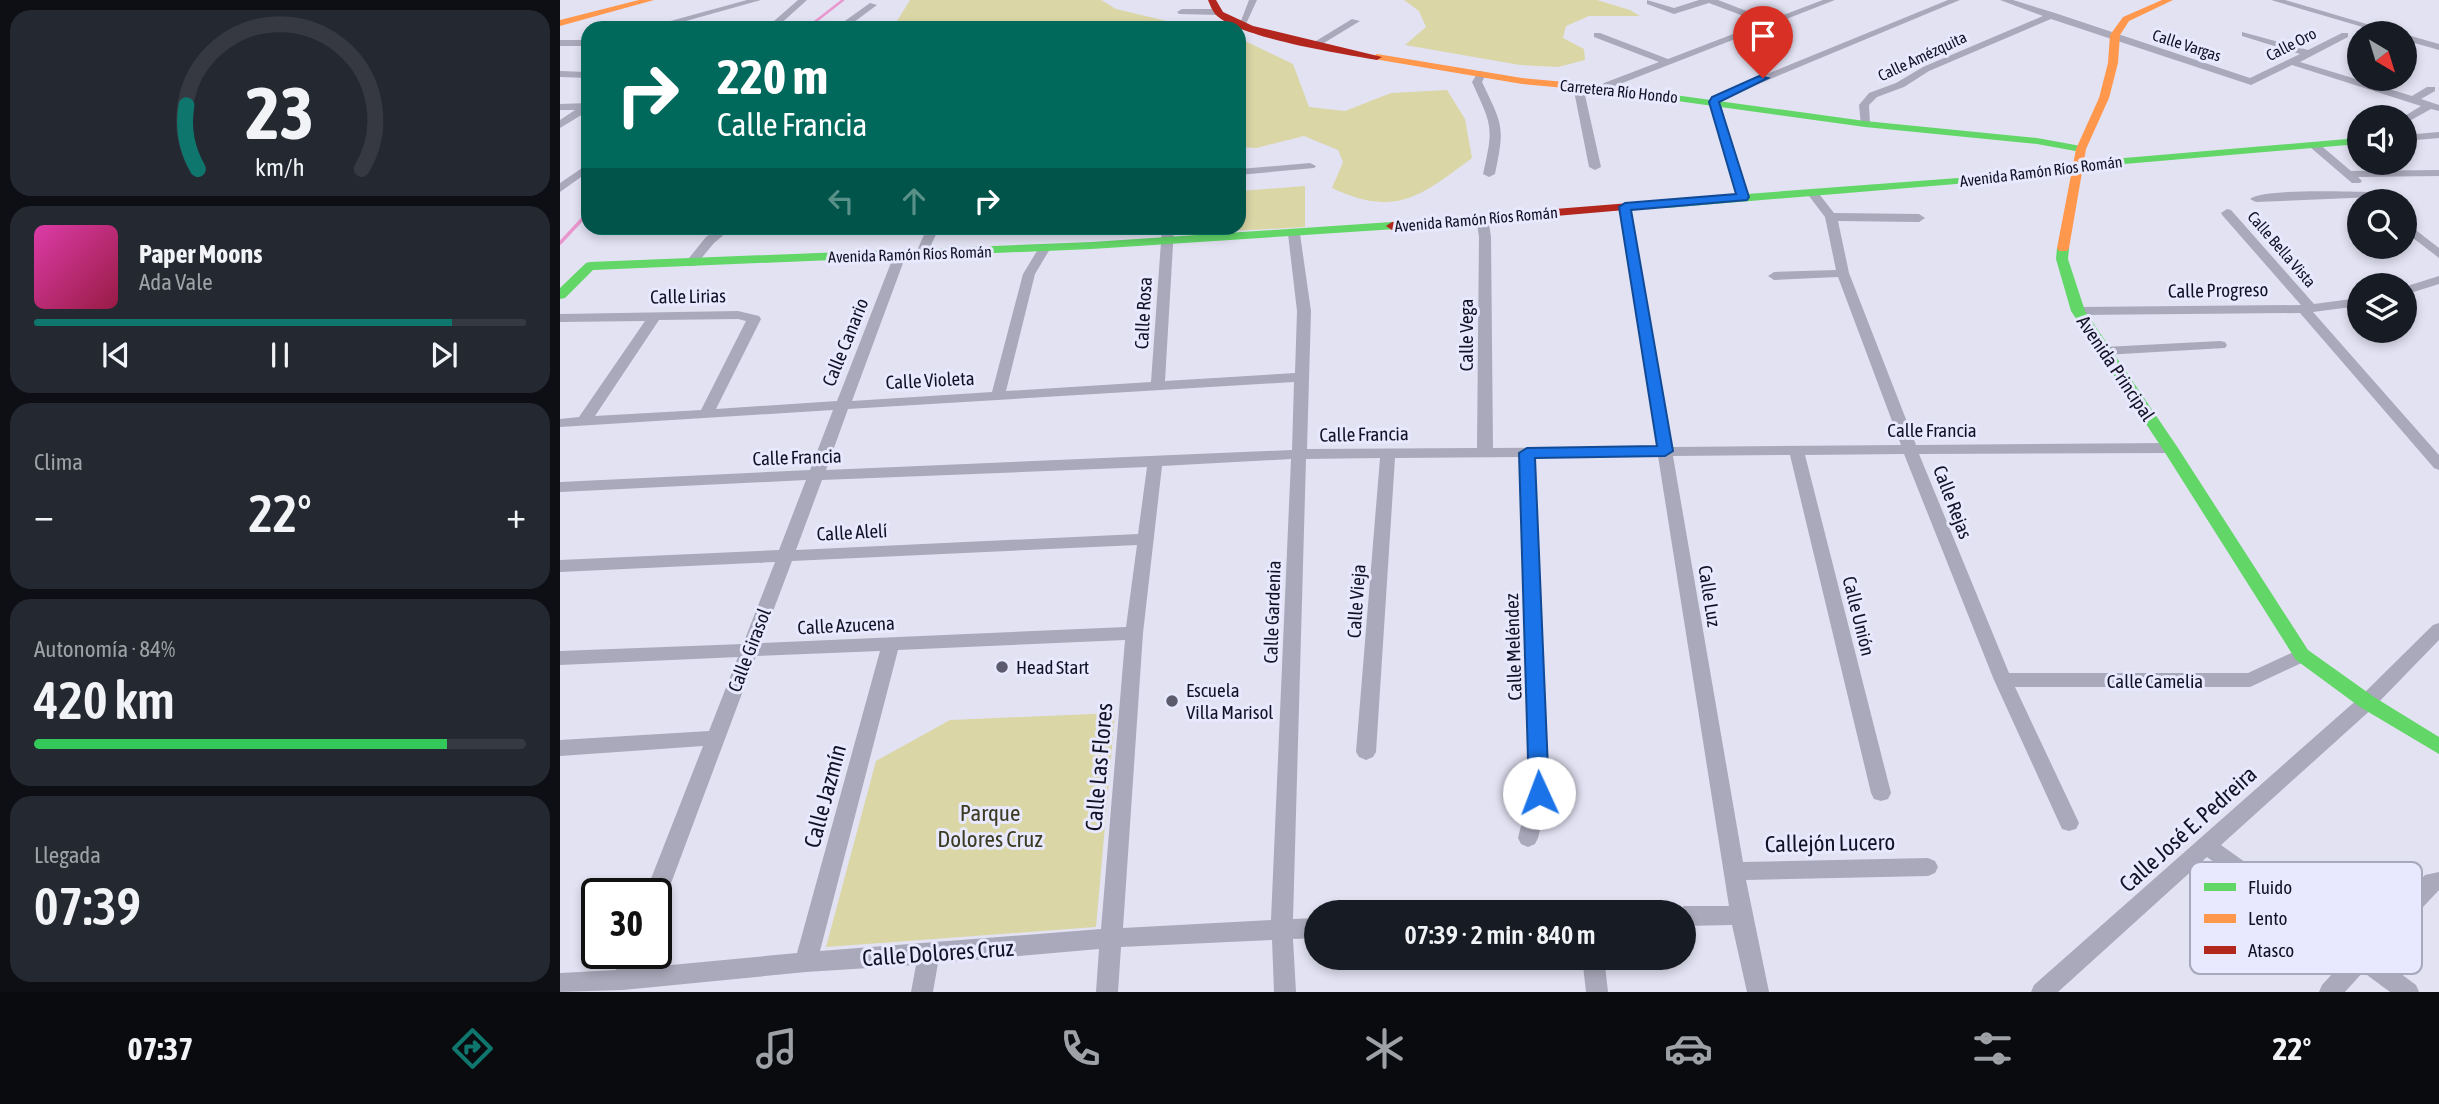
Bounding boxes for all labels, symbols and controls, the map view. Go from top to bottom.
pin [1733,6,1793,78]
icon: arrive [1744,17,1782,55]
north arrow [2347,21,2417,91]
map controls [2347,21,2417,343]
street label: Calle Oro [2263,24,2319,64]
street label: Calle Vargas [2150,25,2224,66]
street label: Calle Amézquita [1875,28,1970,85]
text: 220 m [717,48,828,104]
icon: right [602,49,693,140]
text: 23 [246,72,314,155]
street label: Carretera Río Hondo [1559,76,1679,106]
button: sound [2347,105,2417,175]
text: Calle Francia [717,106,867,143]
street label: Avenida Ramón Ríos Román [1959,152,2123,190]
text: km/h [255,153,305,181]
icon: left [822,182,860,220]
icon: ahead [895,182,933,220]
icon: right [968,182,1006,220]
button: search [2347,189,2417,259]
street label: Avenida Ramón Ríos Román [1394,203,1558,235]
street label: Calle Bella Vista [2244,207,2320,291]
text: Paper Moons [139,239,262,269]
street label: Avenida Ramón Ríos Román [828,242,992,266]
text: Ada Vale [139,269,213,295]
button: layers [2347,273,2417,343]
street label: Calle Rosa [1130,276,1156,350]
street label: Calle Progreso [2168,278,2268,302]
street label: Calle Lirias [650,284,726,308]
street label: Calle Canario [817,295,873,389]
street label: Calle Vega [1455,299,1477,371]
street label: Avenida Principal [2073,311,2159,425]
icon: previous [97,336,135,374]
icon: pause [261,336,299,374]
icon: next [425,336,463,374]
street label: Calle Violeta [885,367,975,393]
street label: Calle Francia [1887,419,1977,441]
street label: Calle Francia [1319,422,1409,446]
street label: Calle Francia [752,444,842,470]
text: Clima [34,449,83,475]
street label: Calle Rejas [1929,462,1977,542]
text: 22° [248,483,312,543]
text: − [34,493,54,536]
text: + [506,493,526,536]
street label: Calle Alelí [816,519,888,545]
street label: Calle Gardenia [1259,560,1285,664]
street label: Calle Vieja [1342,563,1370,639]
street label: Calle Luz [1694,564,1726,628]
street label: Calle Unión [1838,574,1880,658]
street label: Calle Meléndez [1500,593,1526,701]
street label: Calle Girasol [723,605,775,695]
street label: Calle Azucena [797,611,895,639]
text: Autonomía · 84% [34,636,175,662]
place label: Head Start [1016,656,1089,678]
marker: Head Start [994,659,1010,675]
text: 420 km [34,670,175,730]
street label: Calle Camelia [2107,670,2203,692]
place label: Escuela Villa Marisol [1186,679,1273,723]
marker: Escuela Villa Marisol [1164,693,1180,709]
street label: Calle Las Flores [1080,702,1118,832]
street label: Calle Jazmín [799,741,851,851]
position arrow [1502,756,1576,830]
street label: Calle José E. Pedreira [2114,761,2262,897]
park label: Parque Dolores Cruz [937,800,1043,852]
street label: Callejón Lucero [1765,829,1895,857]
text: Llegada [34,842,101,868]
legend [2190,862,2422,974]
text: 07:39 [34,876,141,936]
text: Fluido [2248,876,2292,898]
speed limit sign: 30 [581,878,672,969]
text: Lento [2248,907,2287,929]
text: 07:39 · 2 min · 840 m [1405,920,1595,950]
street label: Calle Dolores Cruz [861,935,1015,971]
text: Atasco [2248,939,2294,961]
icon: directions [448,1024,497,1073]
icon: music [752,1024,801,1073]
icon: phone [1056,1024,1105,1073]
icon: climate [1360,1024,1409,1073]
icon: car [1664,1024,1713,1073]
icon: filters [1968,1024,2017,1073]
text: 07:37 [128,1030,193,1067]
text: 22° [2272,1030,2311,1067]

